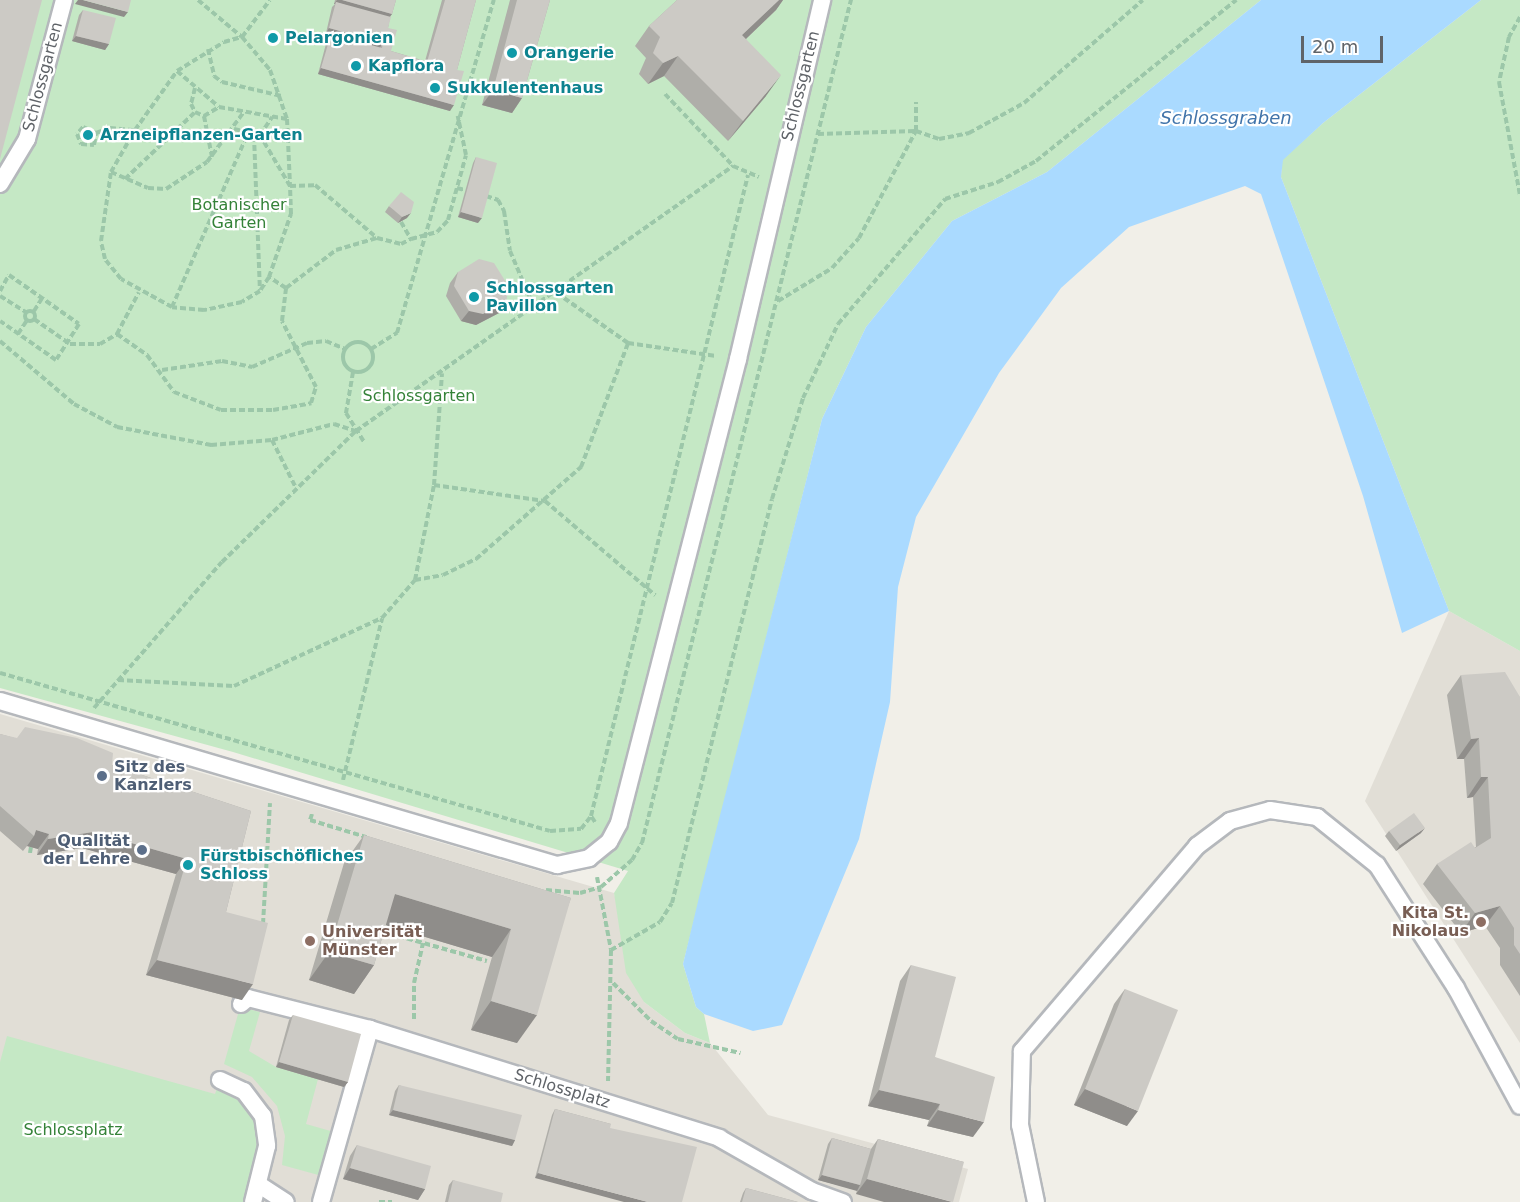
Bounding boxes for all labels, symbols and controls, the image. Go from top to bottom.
street label: Schlossgarten [19,20,67,134]
scale bar [1304,24,1386,62]
place label: Pelargonien [285,28,393,48]
street label: Schlossgarten [778,29,824,143]
marker: Pelargonien [266,31,280,45]
text: 20 m [1312,36,1358,57]
place label: Orangerie [524,43,614,63]
marker: Orangerie [505,46,519,60]
place label: Kapflora [368,56,444,76]
marker: Kapflora [349,59,363,73]
place label: Sukkulentenhaus [447,78,603,98]
marker: Sukkulentenhaus [428,81,442,95]
water label: Schlossgraben [1160,107,1292,129]
place label: Arzneipflanzen-Garten [100,125,303,145]
marker: Arzneipflanzen-Garten [81,128,95,142]
park label: Botanischer Garten [191,195,287,233]
place label: Schlossgarten Pavillon [486,278,614,316]
marker: Schlossgarten Pavillon [467,290,481,304]
park label: Schlossgarten [363,386,475,406]
place label: Sitz des Kanzlers [114,757,192,795]
marker: Sitz des Kanzlers [95,769,109,783]
place label: Qualität der Lehre [43,831,130,869]
marker: Qualität der Lehre [135,843,149,857]
place label: Fürstbischöfliches Schloss [200,846,364,884]
marker: Fürstbischöfliches Schloss [181,858,195,872]
place label: Kita St. Nikolaus [1392,903,1469,941]
marker: Kita St. Nikolaus [1474,915,1488,929]
place label: Universität Münster [322,922,422,960]
marker: Universität Münster [303,934,317,948]
street label: Schlossplatz [512,1065,612,1113]
park label: Schlossplatz [23,1120,123,1140]

